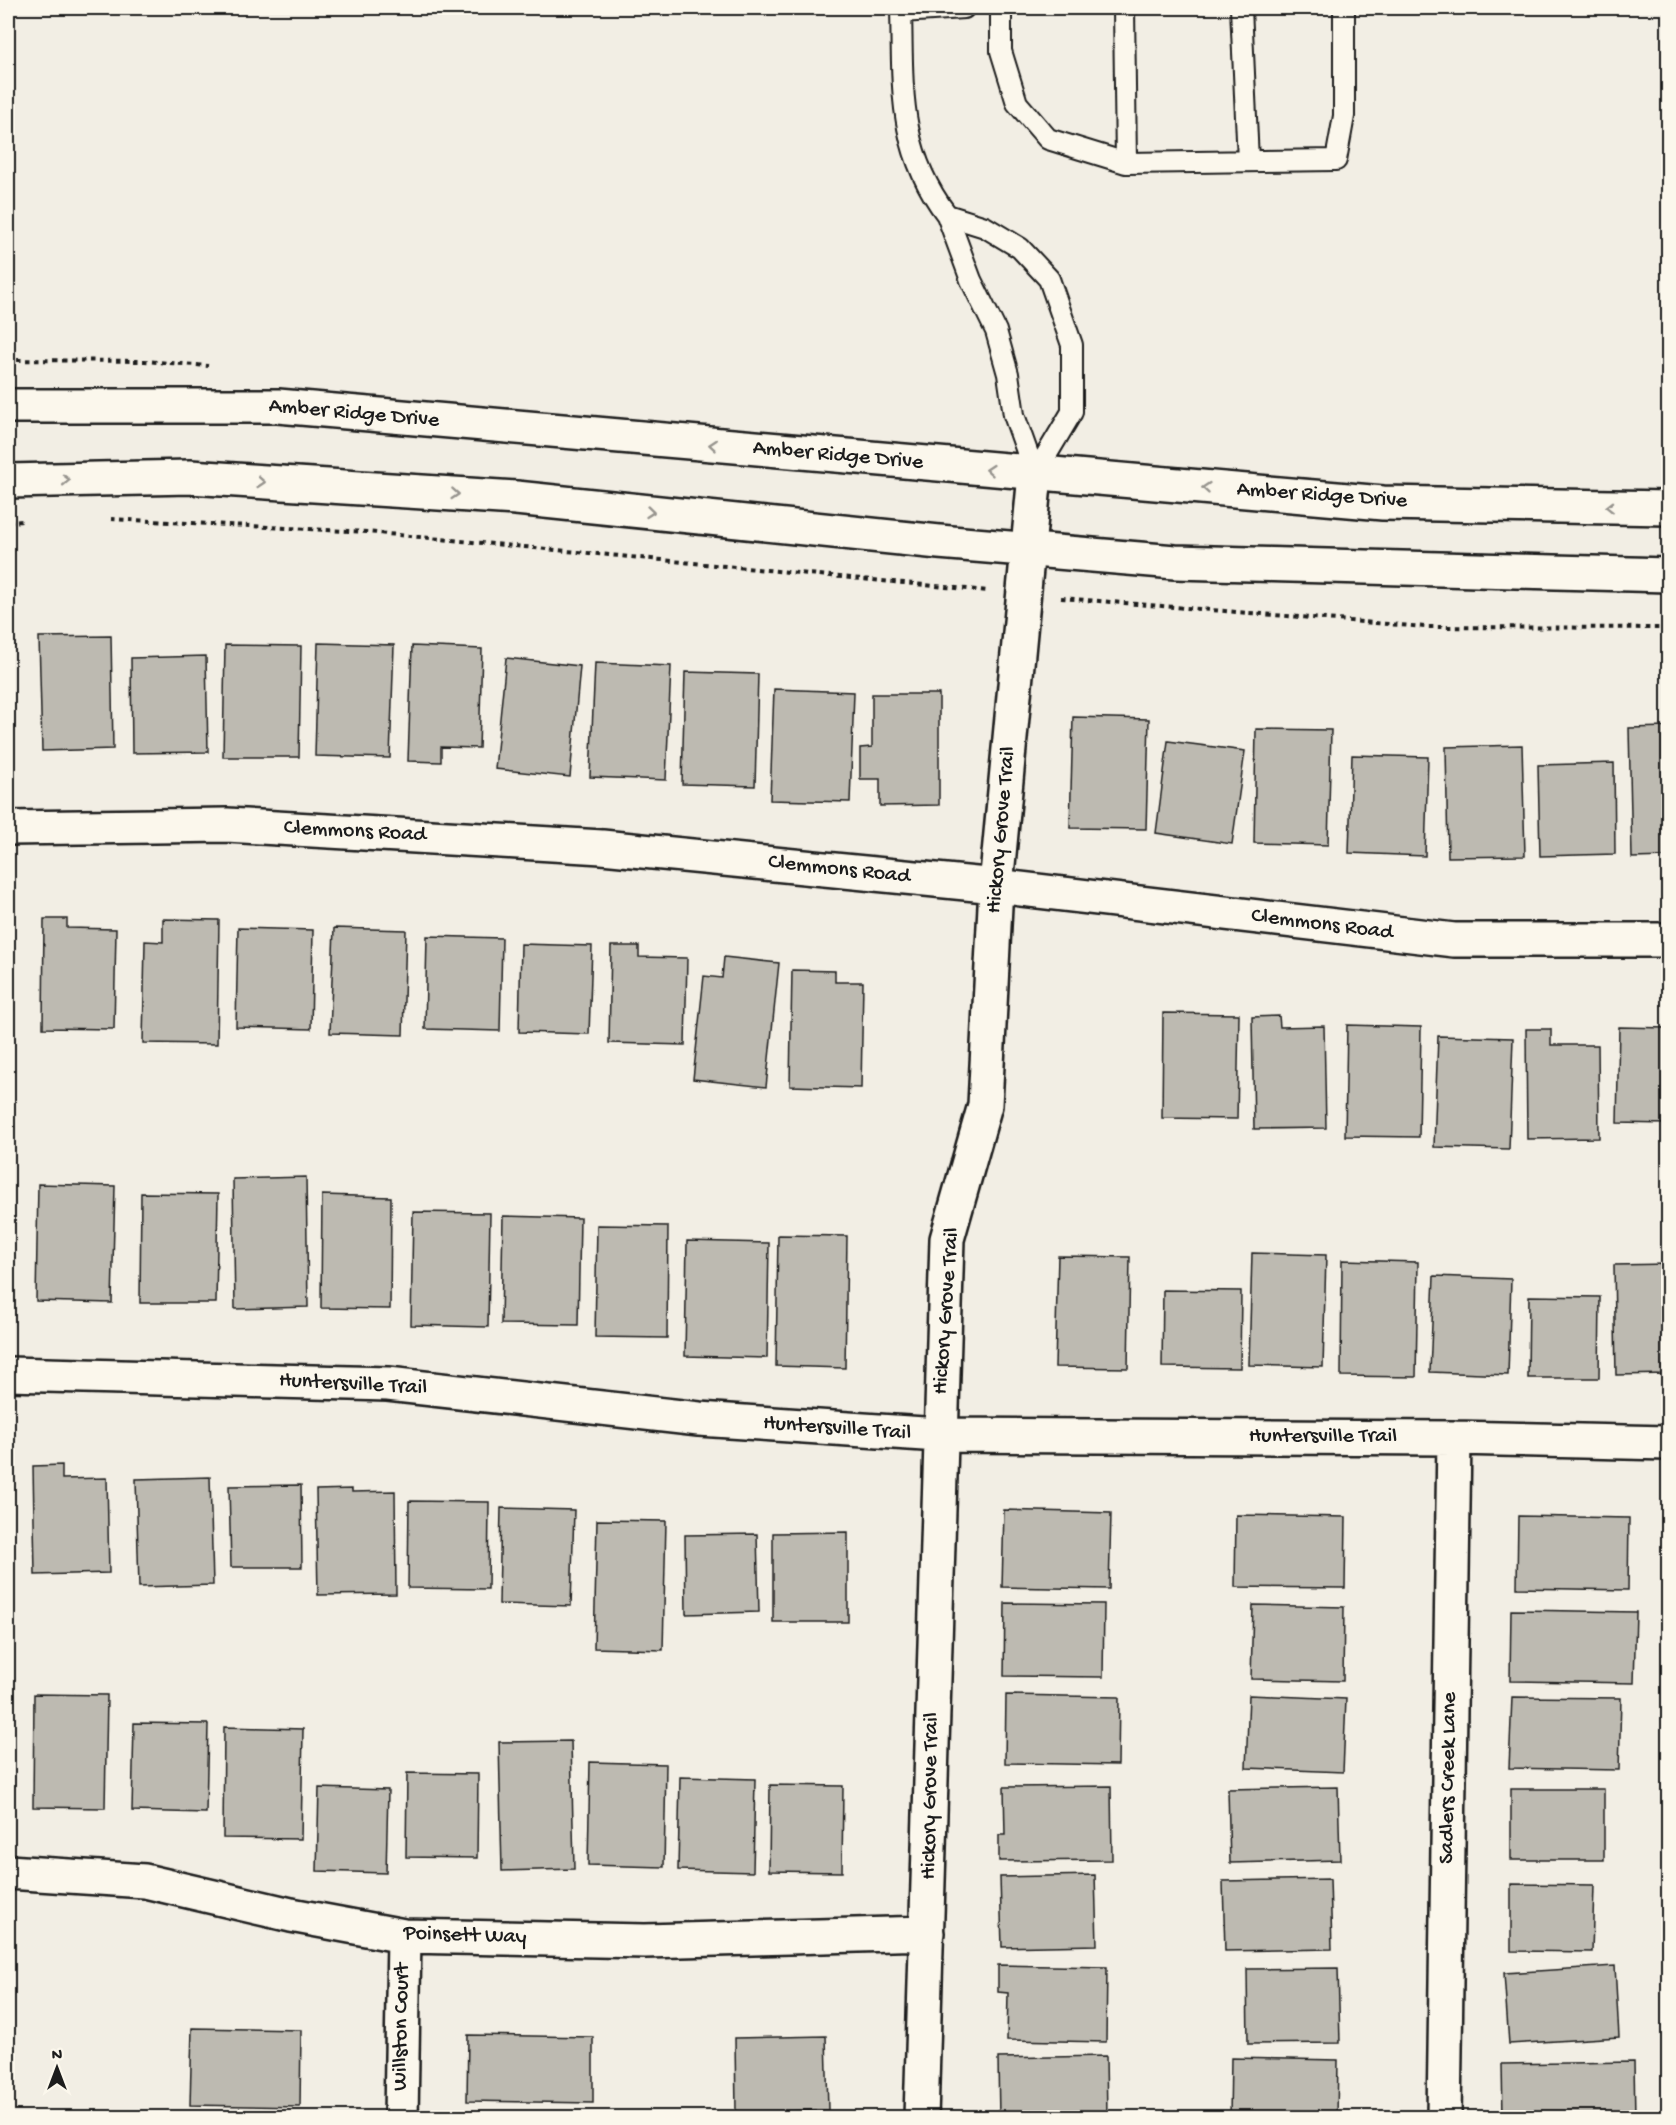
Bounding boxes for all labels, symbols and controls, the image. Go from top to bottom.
street label: Amber Ridge Drive [268,394,441,434]
street label: Amber Ridge Drive [752,436,925,476]
one-way arrow [708,439,717,452]
one-way arrow [986,464,995,477]
one-way arrow [61,473,70,486]
one-way arrow [256,475,265,488]
street label: Amber Ridge Drive [1236,477,1409,515]
one-way arrow [1201,482,1210,495]
one-way arrow [451,487,460,500]
one-way arrow [1606,501,1615,513]
one-way arrow [645,505,654,518]
street label: Hickory Grove Trail [982,745,1022,914]
street label: Clemmons Road [283,815,429,849]
street label: Clemmons Road [767,850,913,891]
street label: Clemmons Road [1250,903,1396,947]
street label: Hickory Grove Trail [928,1227,966,1395]
street label: Huntersville Trail [278,1368,428,1402]
street label: Huntersville Trail [762,1411,912,1447]
street label: Huntersville Trail [1249,1424,1397,1450]
street label: Sadlers Creek Lane [1434,1691,1464,1864]
street label: Hickory Grove Trail [917,1712,945,1880]
street label: Poinsett Way [402,1921,527,1951]
street label: Willston Court [388,1961,416,2091]
north arrow [27,2038,87,2098]
text: N [52,2047,63,2066]

